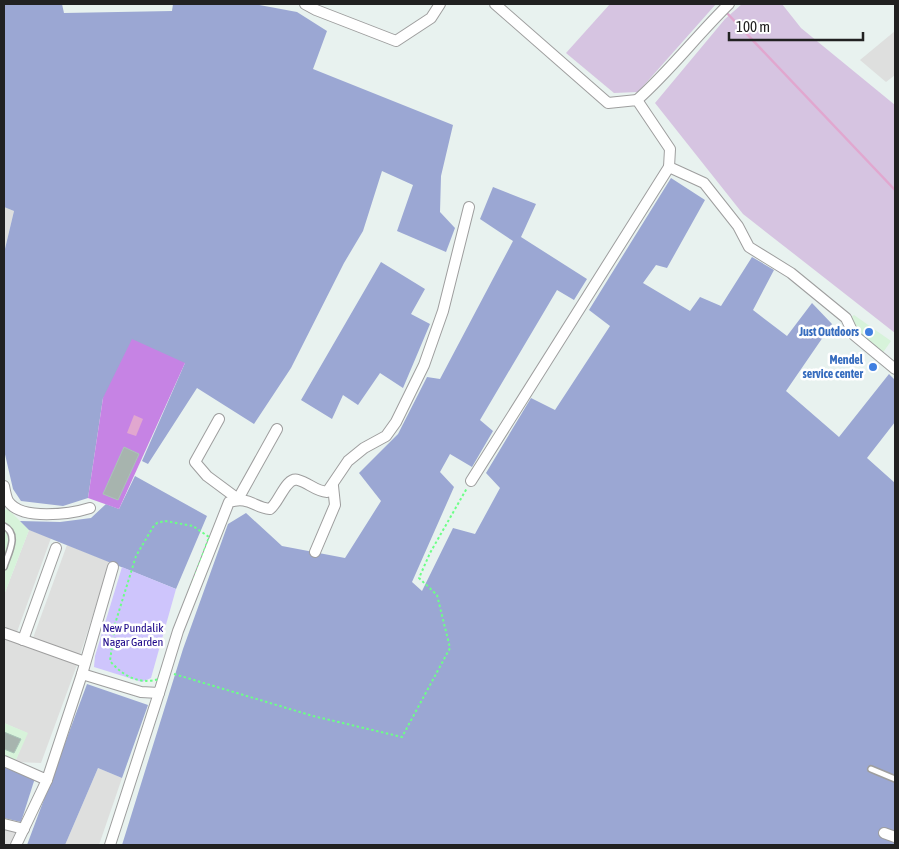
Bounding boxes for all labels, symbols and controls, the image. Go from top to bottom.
scale bar [729,10,863,42]
text: 100 m [736,18,770,35]
place label: Just Outdoors [798,325,860,339]
marker: Just Outdoors [863,326,875,338]
place label: Mendel service center [803,353,864,381]
marker: Mendel service center [867,361,879,373]
park label: New Pundalik Nagar Garden [102,621,164,649]

